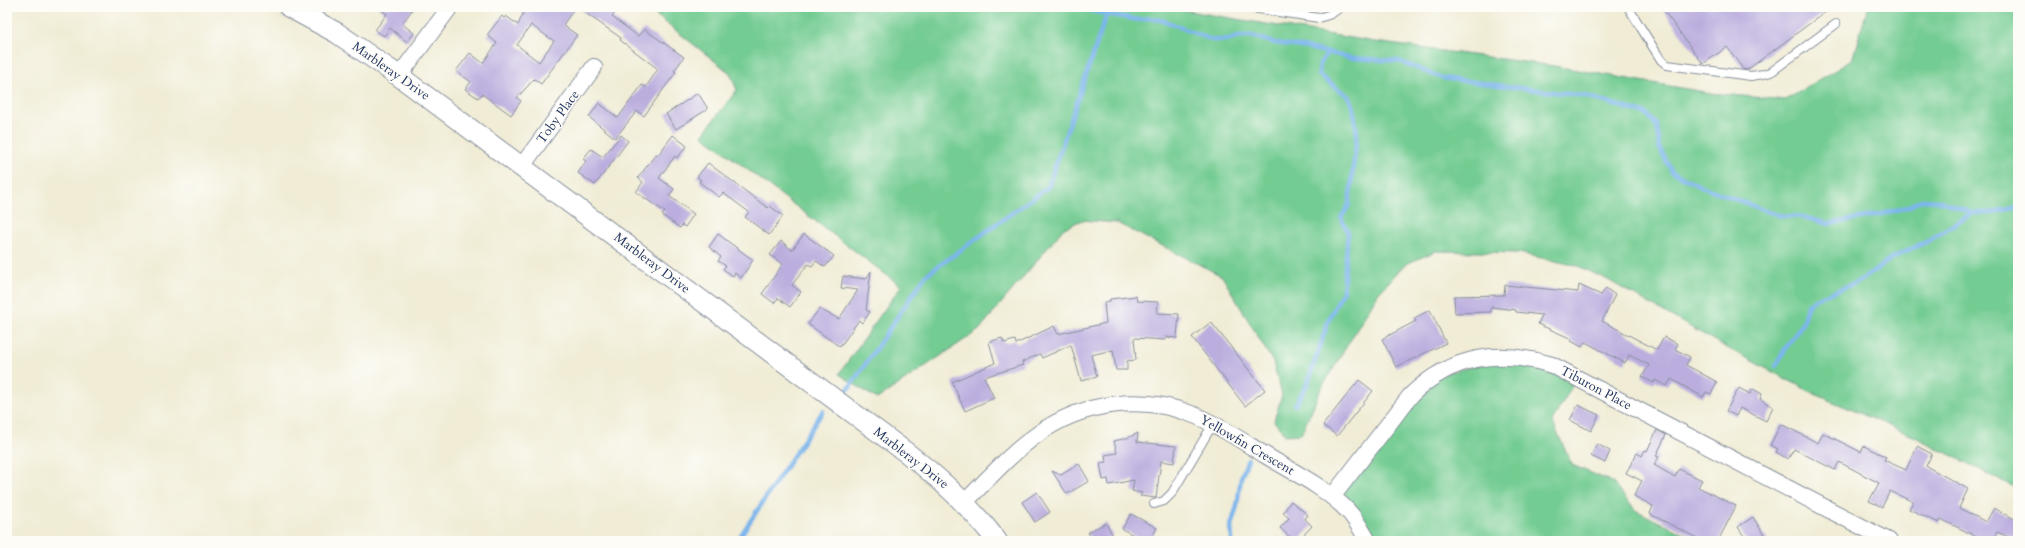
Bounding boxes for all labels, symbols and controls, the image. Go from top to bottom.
street label: Marbleray Drive [349,38,433,105]
street label: Toby Place [532,86,584,148]
street label: Marbleray Drive [610,228,694,298]
street label: Tiburon Place [1557,362,1635,414]
street label: Yellowfin Crescent [1197,411,1297,479]
street label: Marbleray Drive [870,423,952,493]

